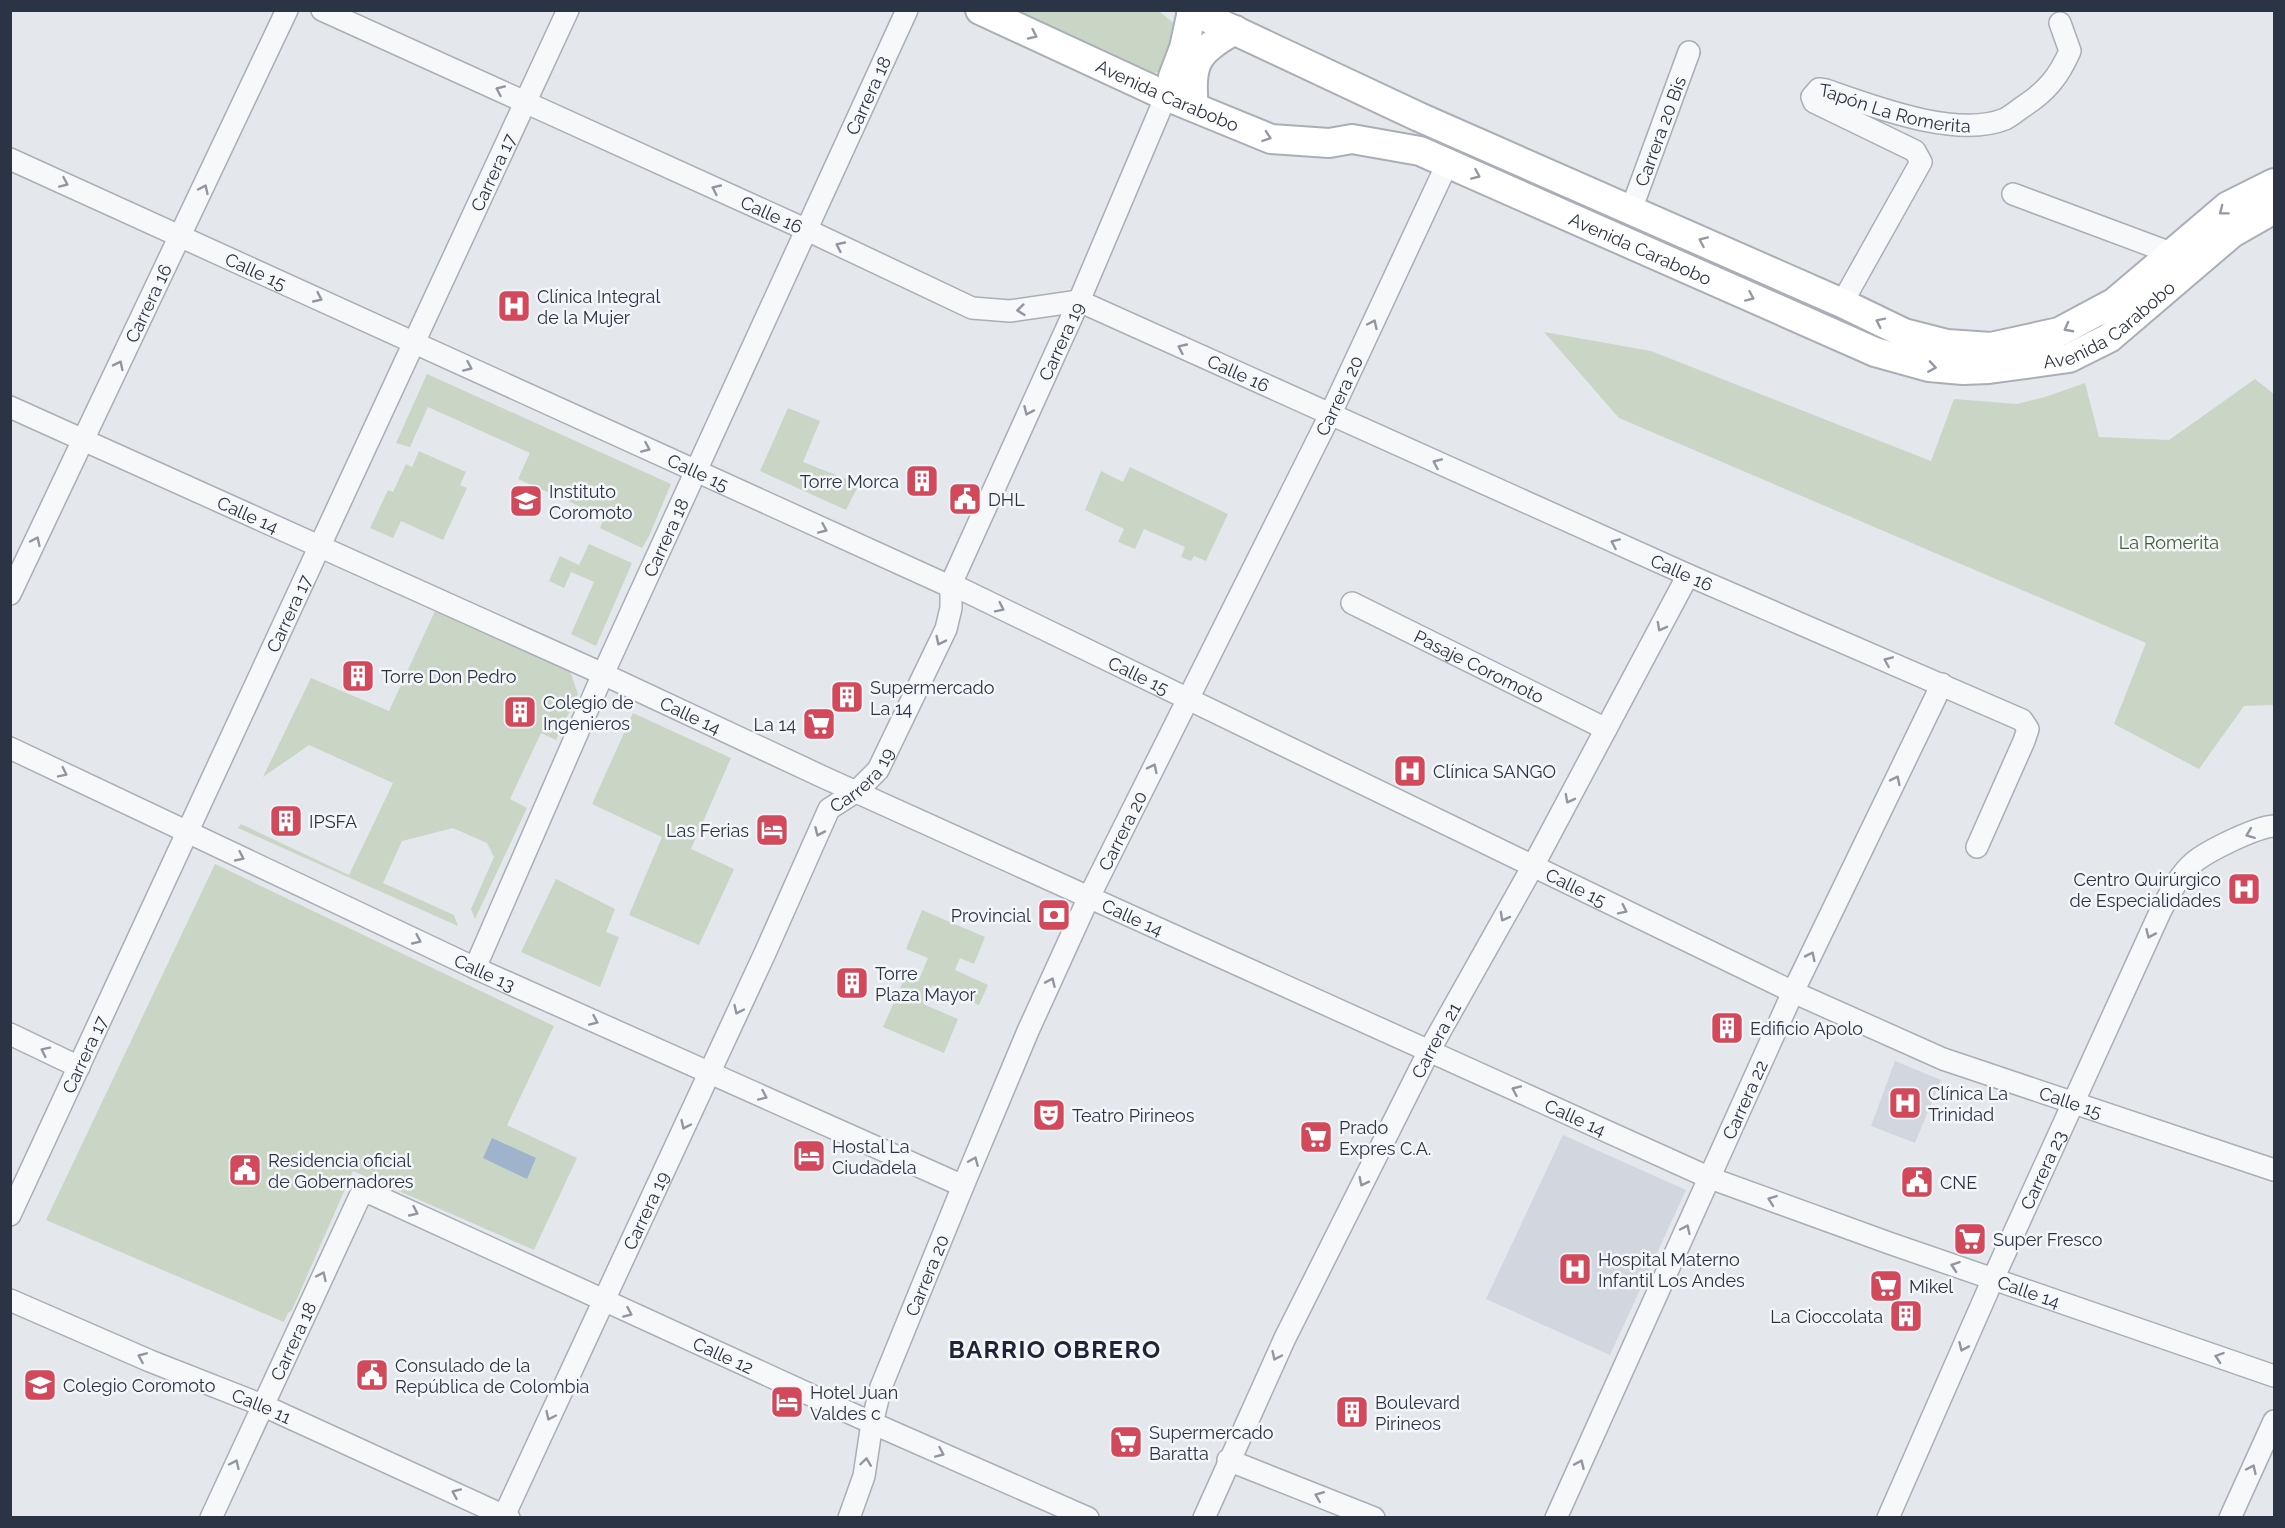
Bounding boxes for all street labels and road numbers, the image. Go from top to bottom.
street label: Carrera 18 [841,53,895,138]
street label: Avenida Carabobo [1093,55,1242,135]
street label: Carrera 20 Bis [1630,73,1690,189]
street label: Tapón La Romerita [1818,79,1971,136]
street label: Carrera 17 [466,130,520,214]
street label: Calle 16 [738,191,806,237]
street label: Avenida Carabobo [1566,208,1715,289]
street label: Calle 15 [222,248,290,294]
street label: Carrera 16 [120,260,176,346]
street label: Avenida Carabobo [2042,276,2179,372]
street label: Carrera 19 [1034,299,1088,384]
street label: Calle 16 [1204,350,1273,396]
street label: Carrera 20 [1311,352,1367,439]
street label: Calle 15 [664,449,732,495]
street label: Calle 14 [214,491,282,537]
street label: Carrera 18 [639,495,693,580]
street label: Calle 16 [1648,549,1716,595]
street label: Carrera 17 [262,571,316,655]
street label: Pasaje Coromoto [1411,625,1548,707]
street label: Calle 15 [1105,651,1173,699]
street label: Calle 14 [657,692,724,738]
street label: Carrera 19 [825,744,898,816]
street label: Carrera 20 [1094,787,1151,874]
street label: Calle 15 [1542,863,1610,911]
street label: Calle 14 [1099,894,1167,940]
street label: Calle 13 [451,949,518,995]
street label: Carrera 21 [1407,999,1465,1082]
street label: Carrera 17 [57,1012,112,1096]
street label: Carrera 22 [1718,1057,1772,1142]
street label: Calle 15 [2037,1082,2105,1122]
street label: Calle 14 [1542,1094,1609,1140]
street label: Carrera 23 [2016,1127,2070,1213]
street label: Carrera 19 [618,1168,673,1253]
street label: Carrera 20 [901,1231,953,1319]
street label: Calle 14 [1995,1271,2063,1312]
street label: Carrera 18 [266,1298,320,1384]
street label: Calle 12 [690,1332,757,1378]
street label: Calle 11 [229,1384,295,1428]

